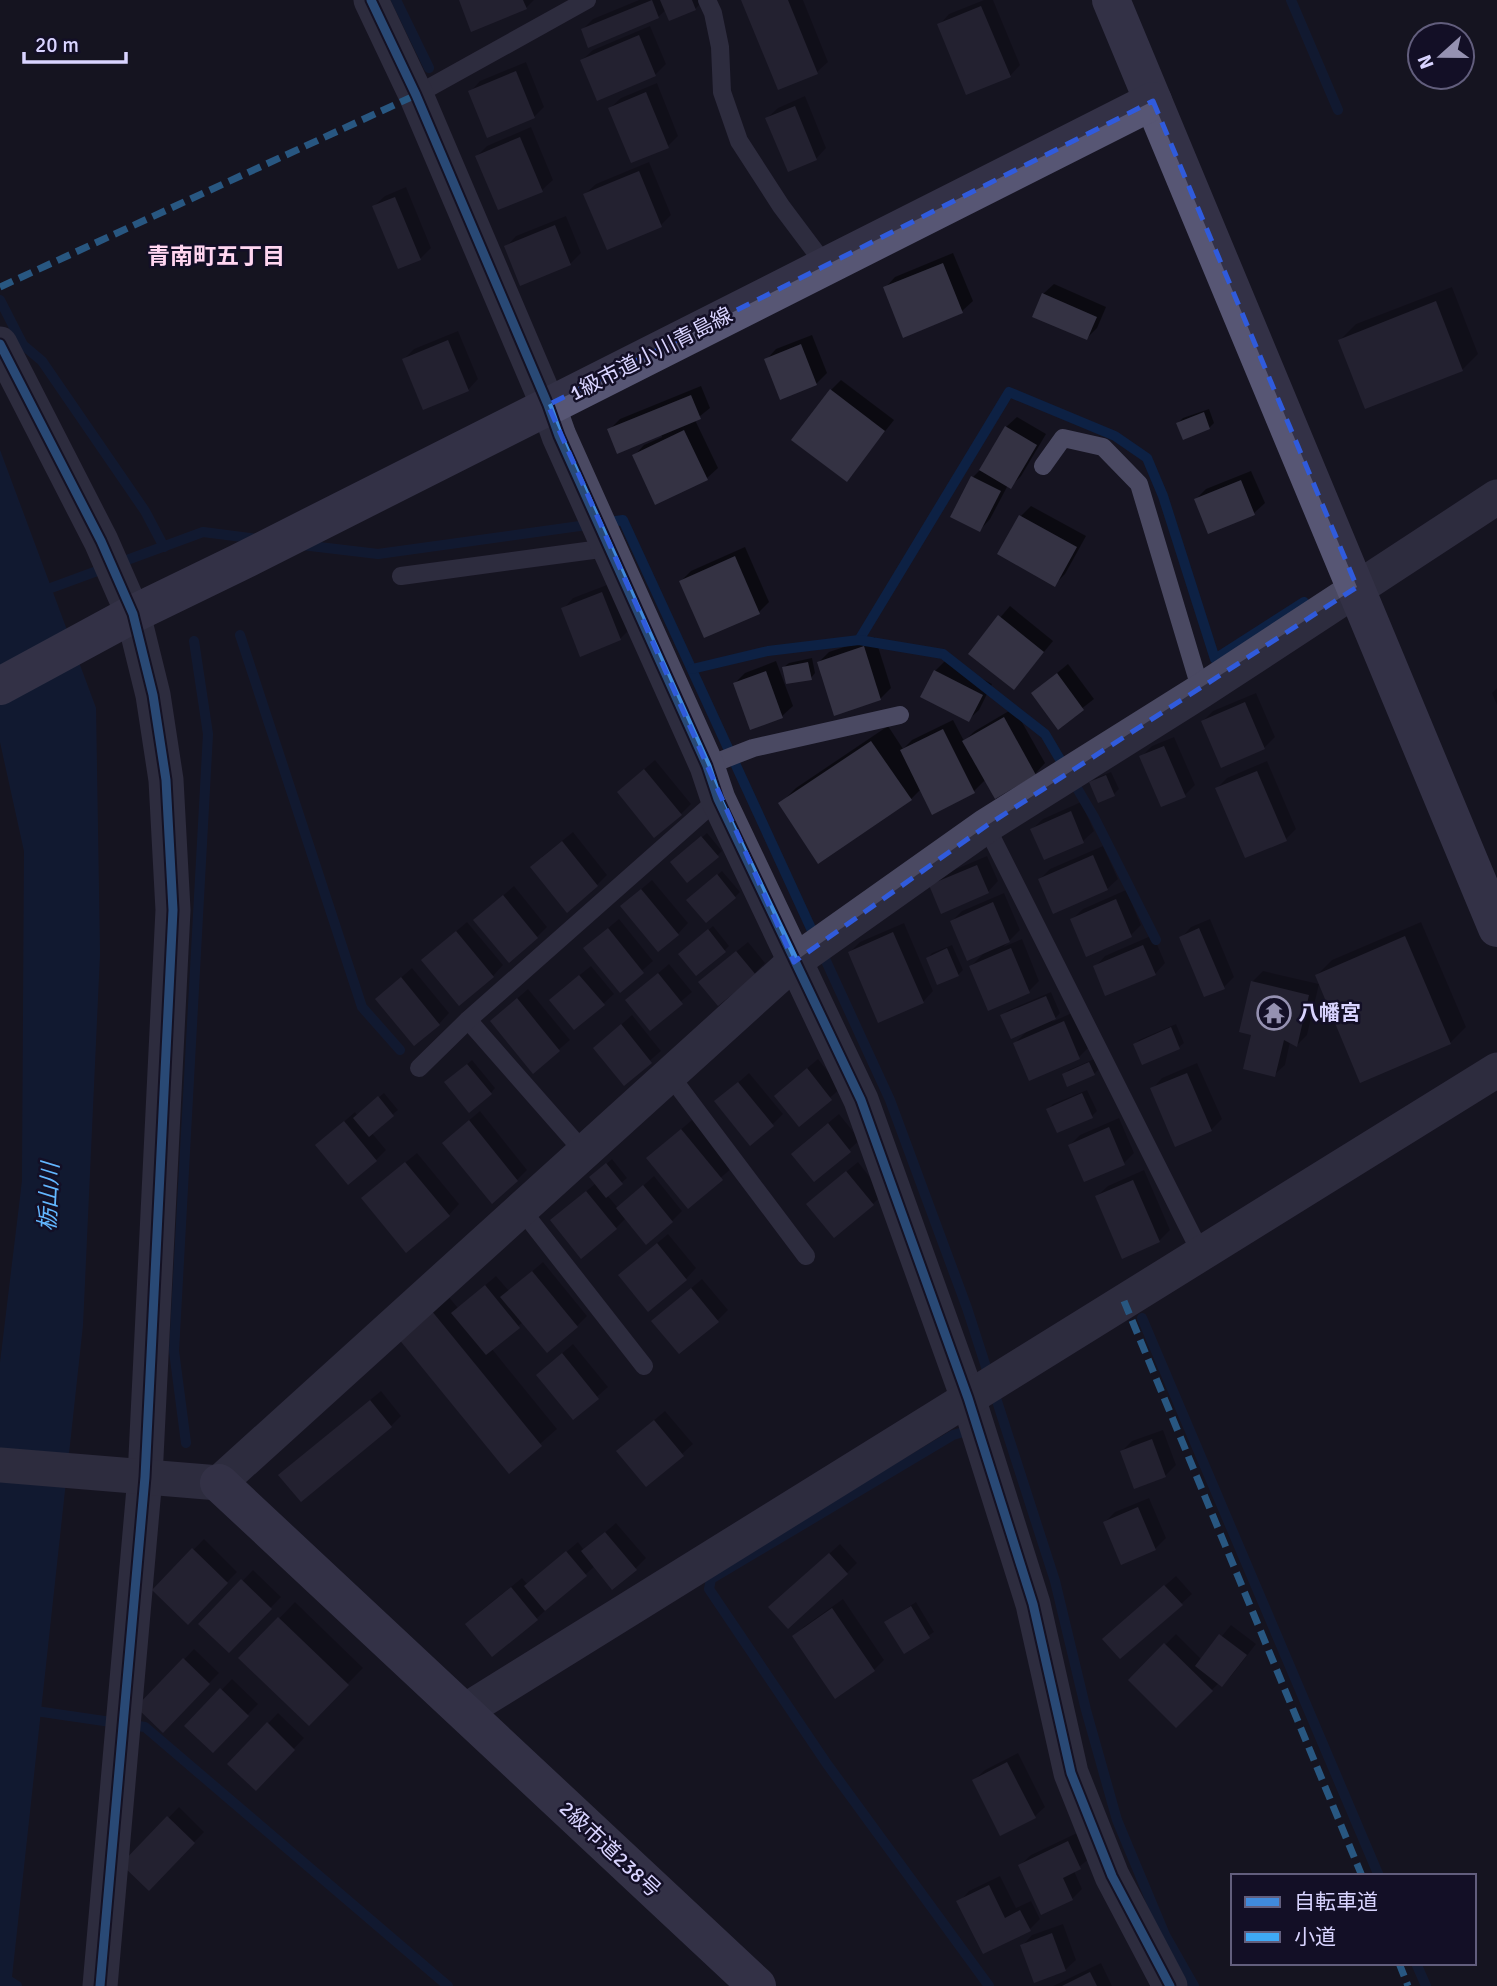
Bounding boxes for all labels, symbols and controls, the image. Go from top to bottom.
scale bar [24,21,126,65]
north arrow [1406,21,1476,91]
text: 20 m [35,32,79,58]
text: N [1412,51,1440,72]
district label: 青南町五丁目 [147,242,285,271]
street label: 1級市道小川青島線 [565,302,737,406]
temple icon: 八幡宮 [1255,994,1293,1032]
place label: 八幡宮 [1298,1000,1361,1026]
water label: 栃山川 [33,1159,65,1232]
street label: 2級市道238号 [554,1795,666,1903]
legend [1231,1874,1476,1965]
text: 自転車道 [1294,1889,1378,1915]
text: 小道 [1294,1924,1336,1950]

